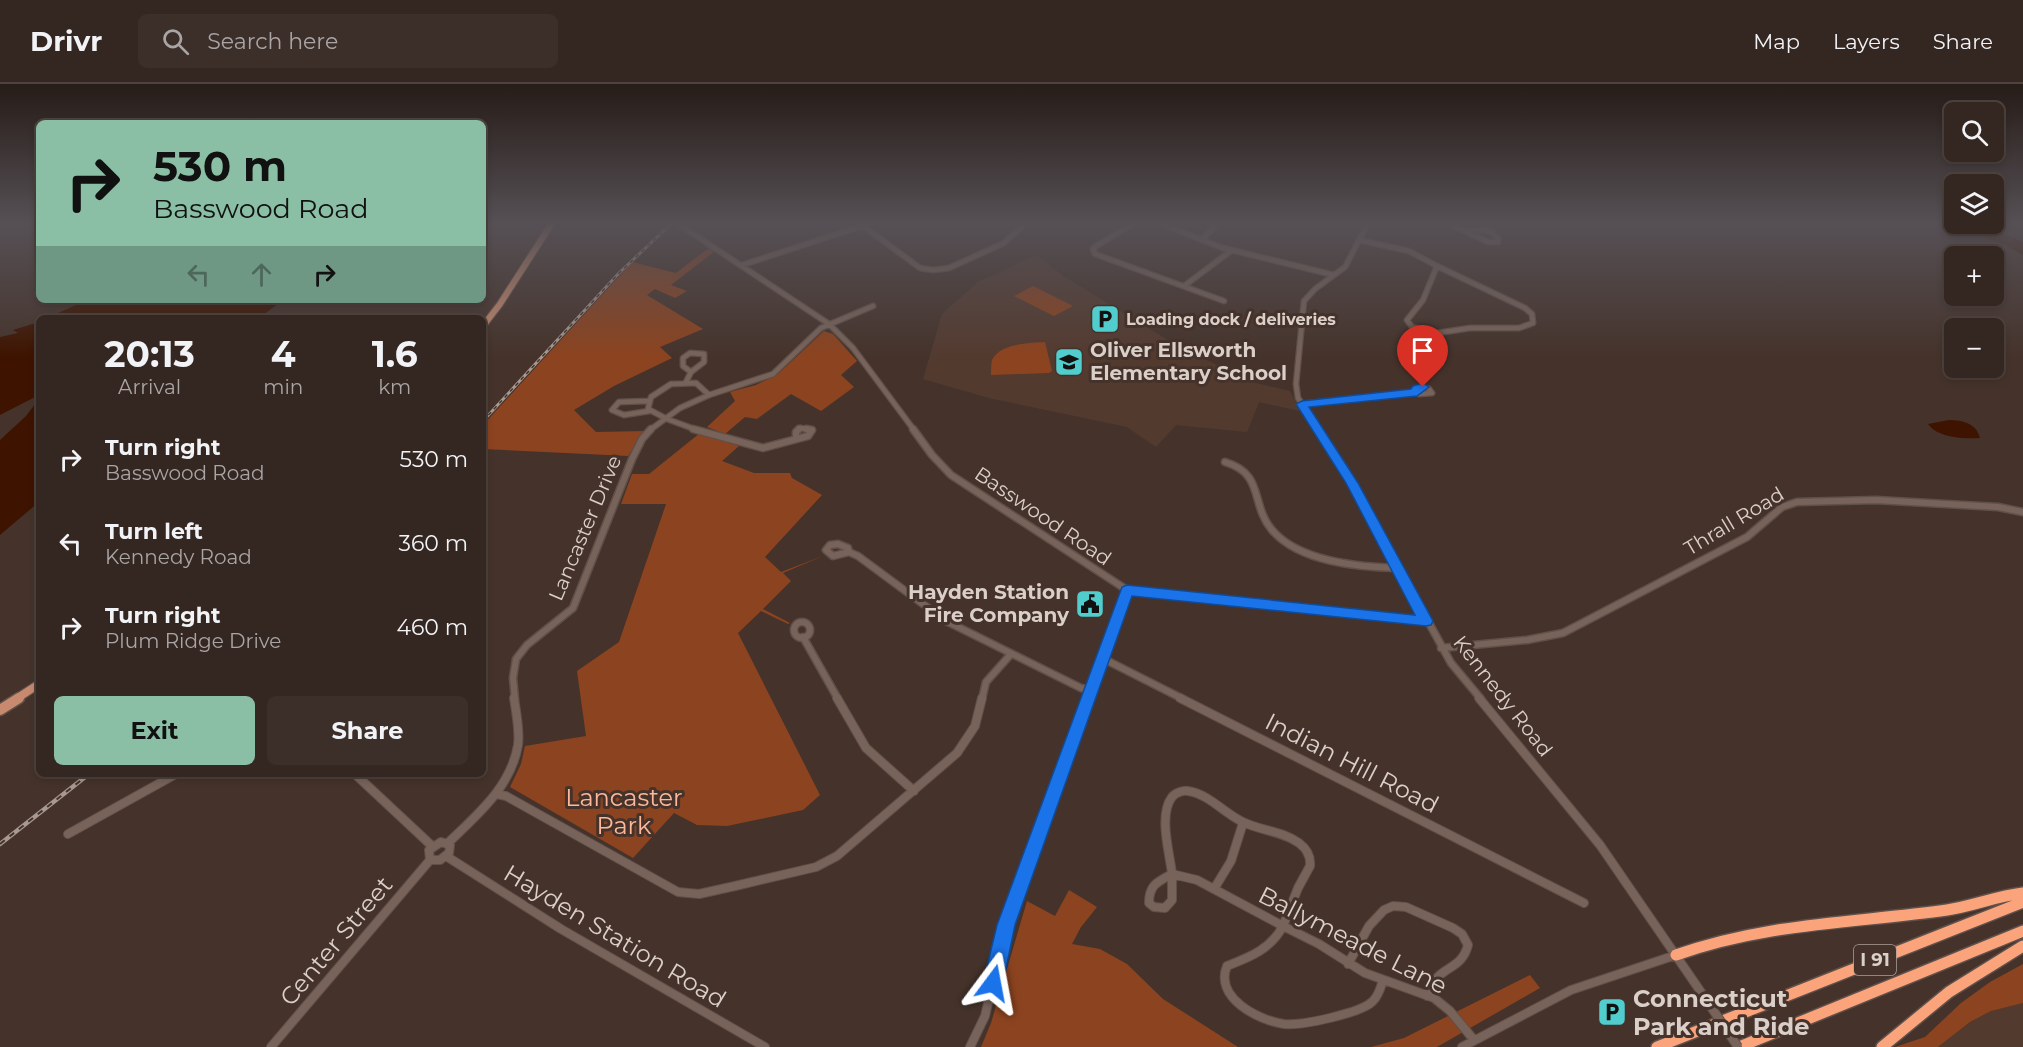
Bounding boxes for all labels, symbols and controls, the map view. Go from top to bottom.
search box [138,14,558,68]
text: Drivr [30,24,102,58]
icon: search [159,25,192,58]
text: Search here [207,28,338,55]
text: Map [1753,29,1800,54]
text: Layers [1833,29,1900,54]
text: Share [1933,29,1993,54]
map controls [1944,102,2004,378]
button: search [1944,102,2004,162]
text: 530 m [153,140,287,192]
icon: right [54,144,132,222]
button: layers [1944,174,2004,234]
text: Basswood Road [153,192,369,225]
button: + [1944,246,2004,306]
icon: left [182,258,215,291]
icon: ahead [245,258,278,291]
icon: right [308,258,341,291]
parking icon: Loading dock / deliveries [1089,303,1121,335]
place label: Loading dock / deliveries [1126,310,1336,329]
button: − [1944,318,2004,378]
pin [1397,325,1448,387]
text: 20:13 [104,332,195,376]
text: 4 [271,332,296,376]
text: 1.6 [372,332,418,376]
icon: arrive [1406,334,1439,367]
place label: Oliver Ellsworth Elementary School [1090,338,1287,385]
school or university icon: Oliver Ellsworth Elementary School [1053,346,1085,378]
text: Arrival [118,375,181,399]
text: min [263,375,303,399]
text: km [378,375,411,399]
text: Turn right [105,434,220,461]
icon: right [54,443,87,476]
text: 530 m [400,446,468,473]
street label: Lancaster Drive [544,452,626,604]
text: Basswood Road [105,461,265,485]
street label: Basswood Road [970,461,1116,571]
street label: Thrall Road [1680,482,1788,560]
text: Turn left [105,518,203,545]
icon: left [54,527,87,560]
text: 360 m [399,530,468,557]
text: Kennedy Road [105,545,252,569]
place label: Hayden Station Fire Company [908,580,1070,627]
public building icon: Hayden Station Fire Company [1074,588,1106,620]
text: Turn right [105,602,220,629]
icon: right [54,611,87,644]
text: 460 m [396,614,468,641]
text: Plum Ridge Drive [105,629,281,653]
street label: Kennedy Road [1448,631,1558,761]
button: Exit [54,696,255,765]
button: Share [267,696,468,765]
street label: Indian Hill Road [1260,707,1444,819]
park label: Lancaster Park [565,783,683,840]
street label: Hayden Station Road [499,858,731,1014]
street label: Center Street [274,870,399,1011]
street label: Ballymeade Lane [1254,880,1452,1000]
road number: I 91 [1854,945,1896,975]
position arrow [961,951,1025,1015]
place label: Connecticut Park and Ride [1633,984,1809,1041]
parking icon: Connecticut Park and Ride [1596,996,1628,1028]

